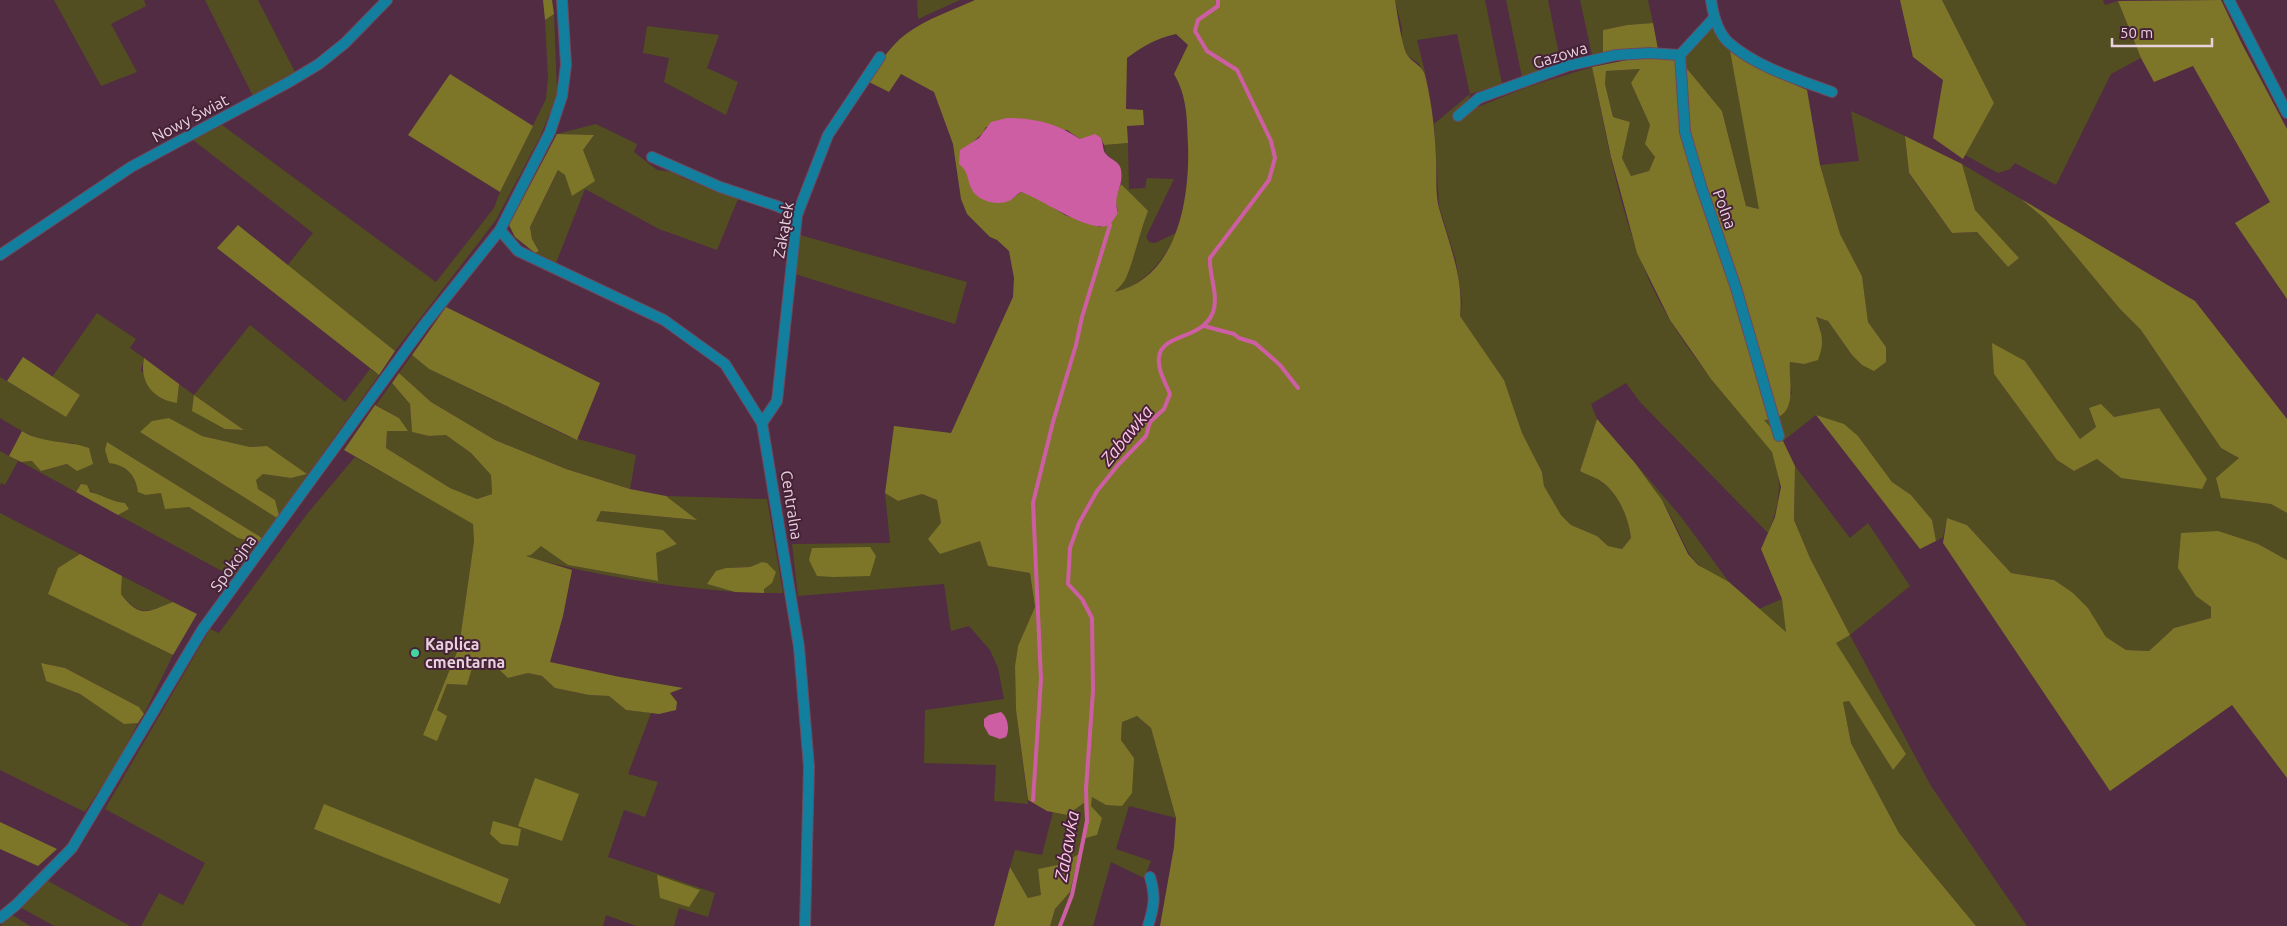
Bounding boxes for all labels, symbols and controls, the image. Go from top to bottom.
scale bar [2112,15,2212,47]
text: 50 m [2120,24,2153,41]
street label: Gazowa [1531,38,1589,72]
street label: Nowy Świat [148,89,232,146]
street label: Polna [1710,187,1740,231]
street label: Zakątek [769,200,797,260]
water label: Zabawka [1095,401,1156,470]
street label: Centralna [778,469,806,541]
street label: Spokojna [206,531,260,595]
place label: Kaplica cmentarna [425,635,505,671]
marker: Kaplica cmentarna [409,647,421,659]
water label: Zabawka [1050,809,1082,884]

